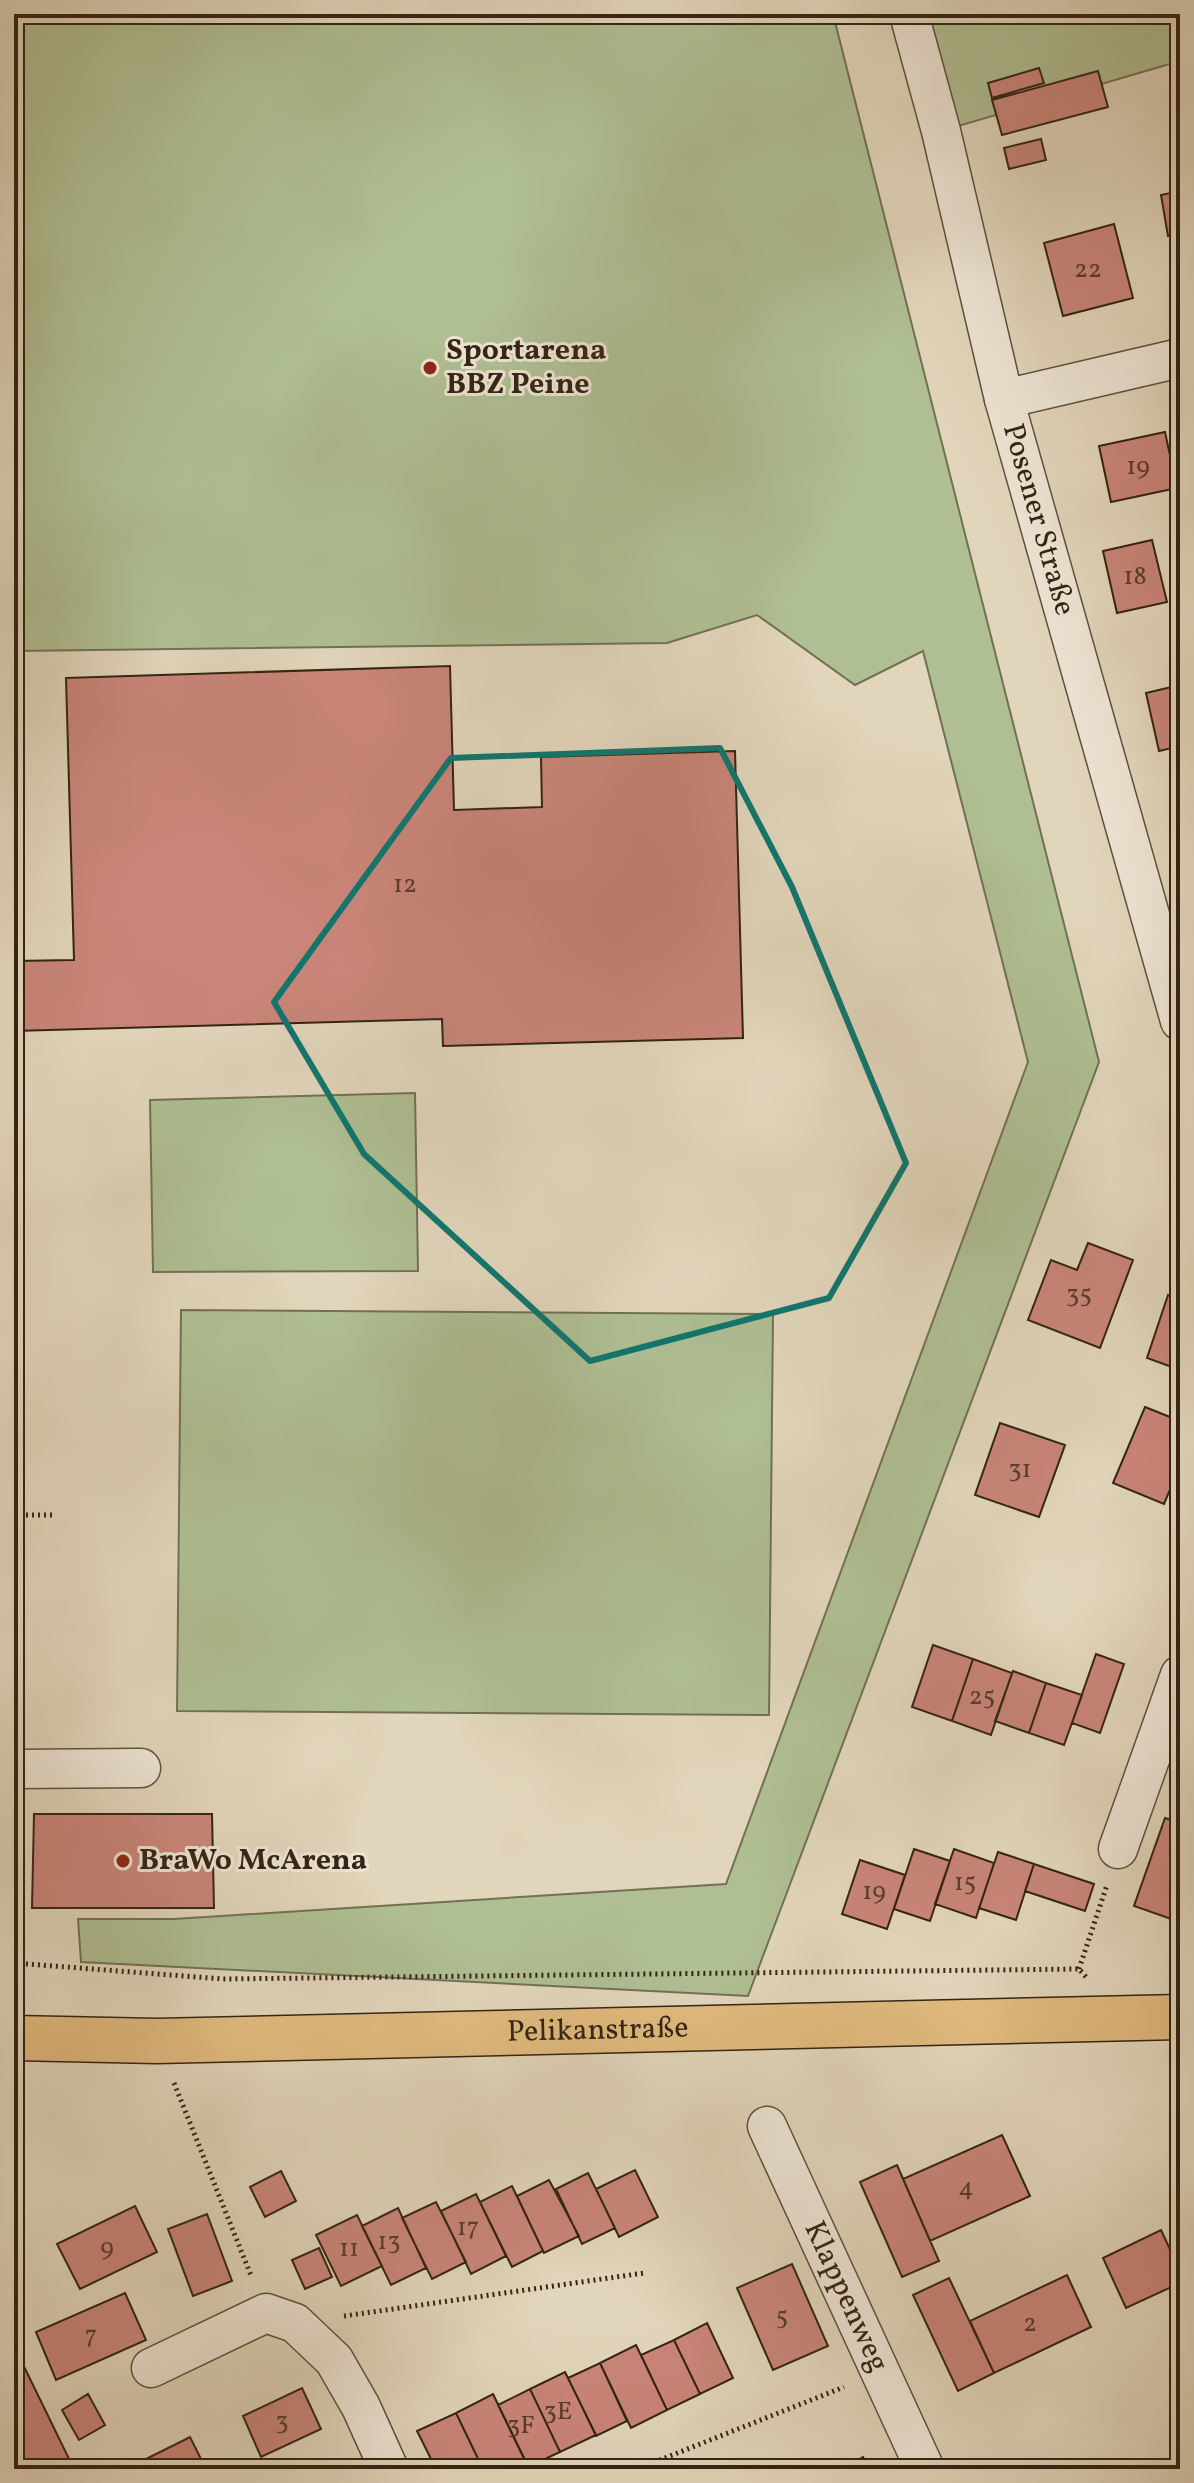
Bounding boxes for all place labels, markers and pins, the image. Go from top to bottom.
place label: Sportarena BBZ Peine [446,330,606,406]
marker: Sportarena BBZ Peine [421,359,439,377]
place label: BraWo McArena [139,1840,367,1882]
marker: BraWo McArena [114,1852,132,1870]

